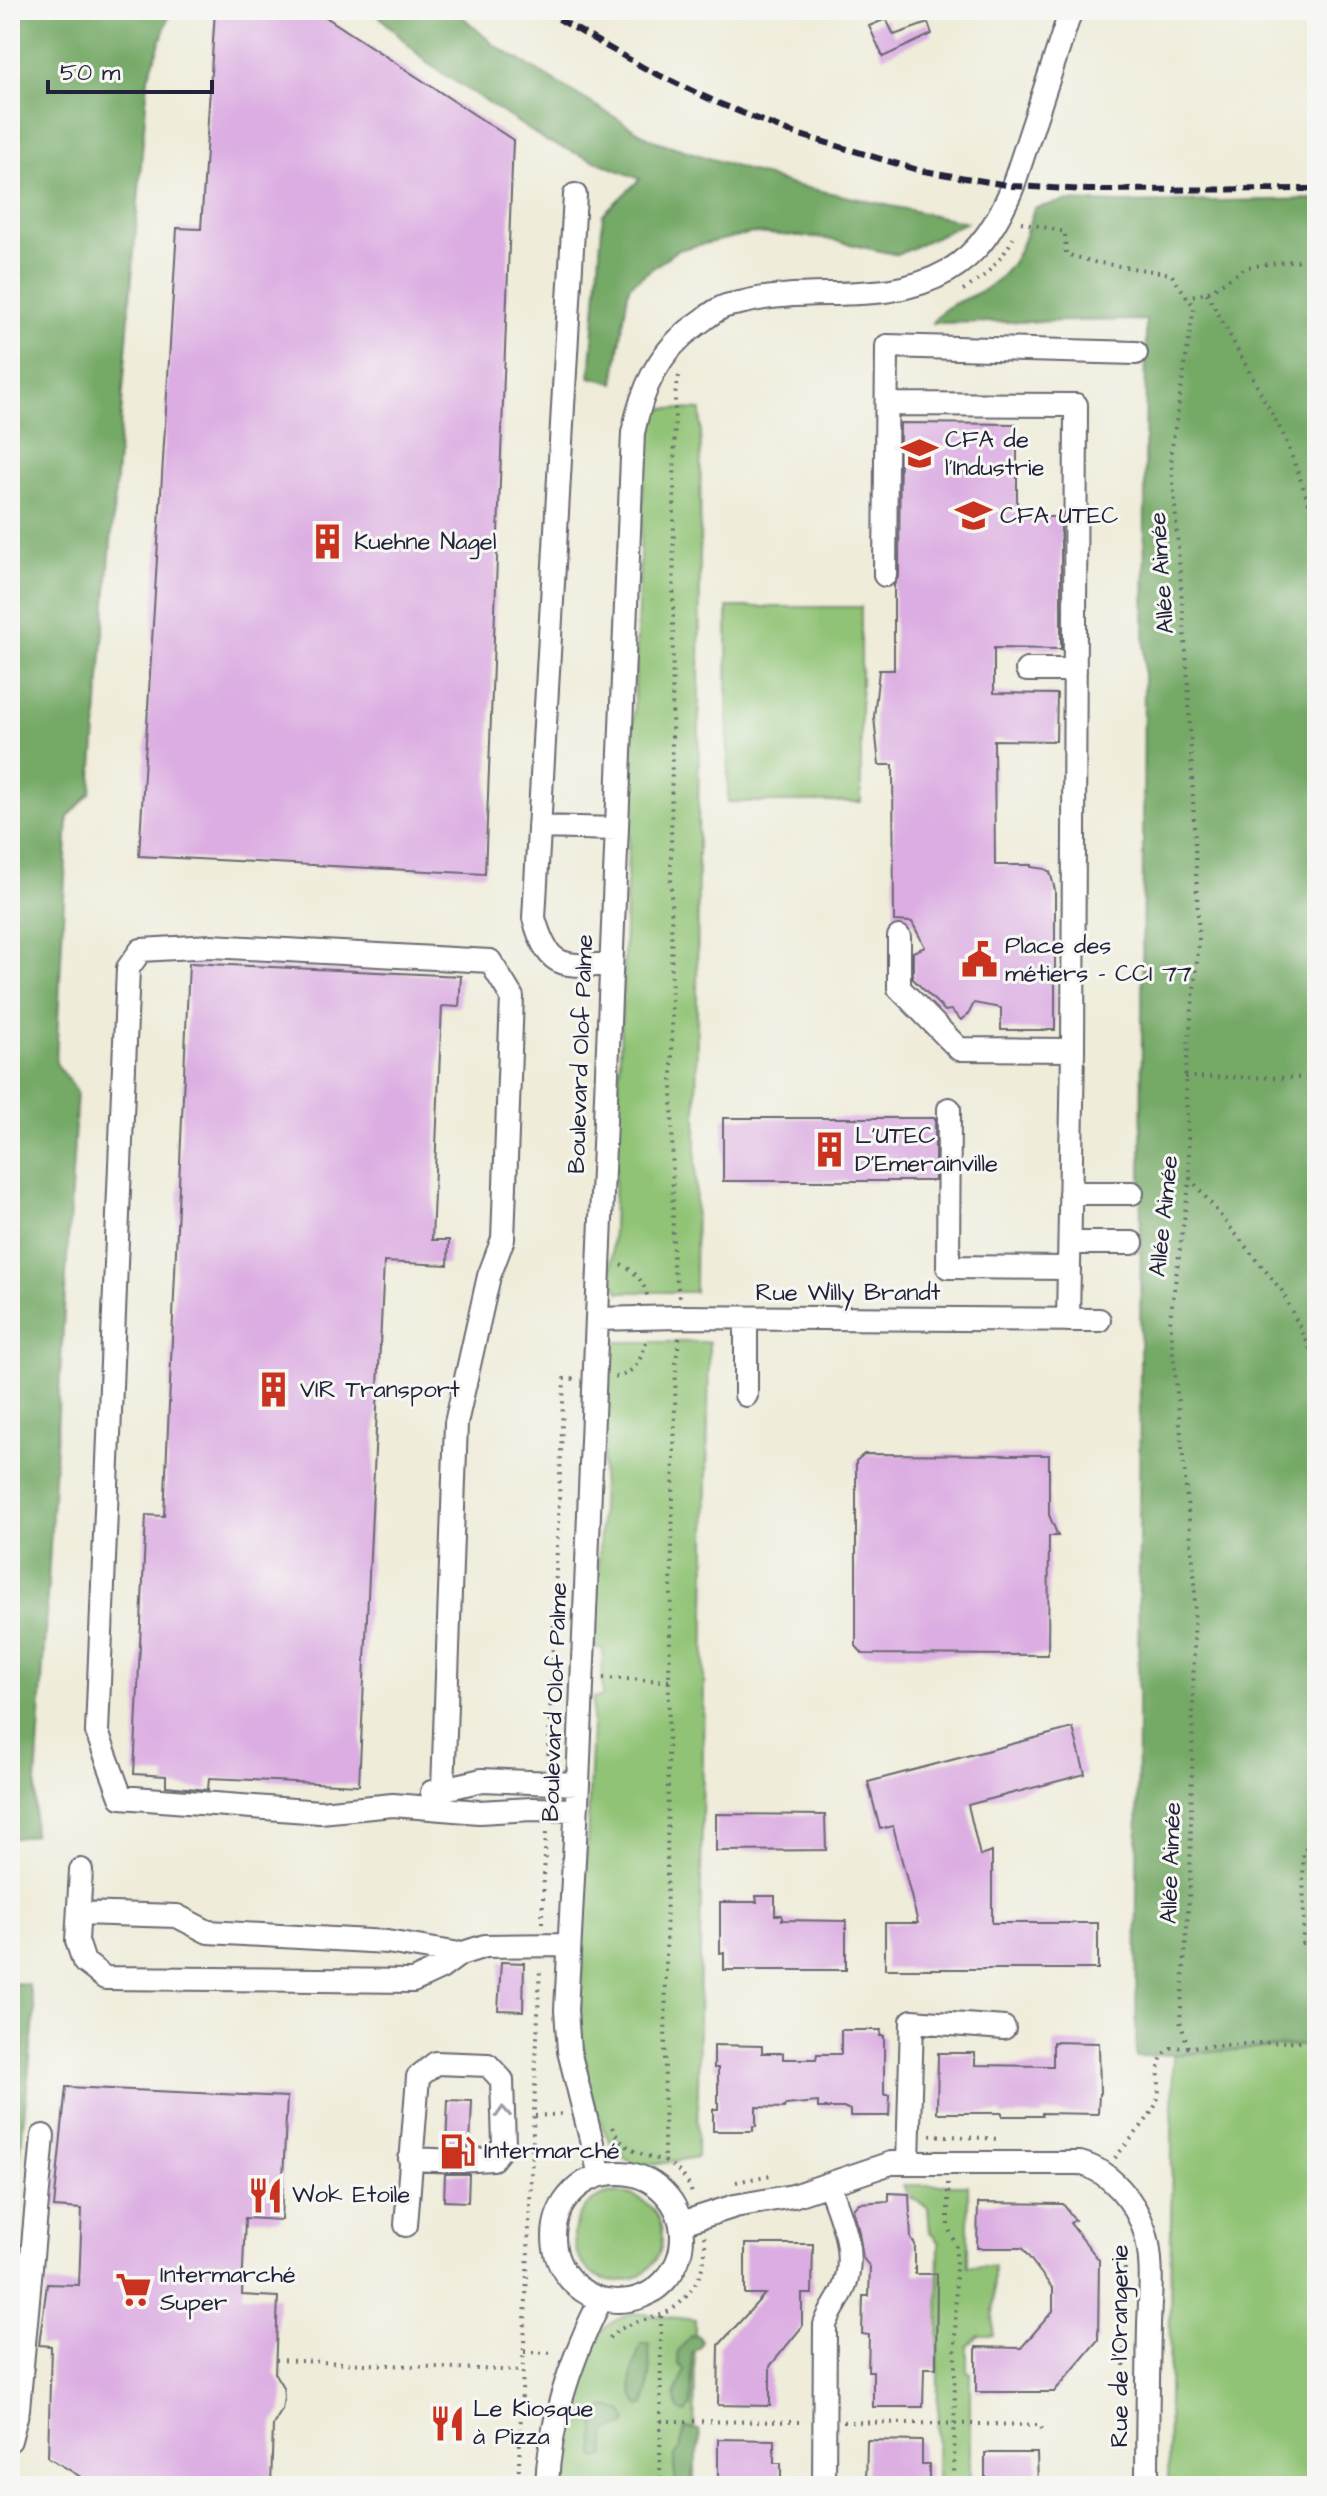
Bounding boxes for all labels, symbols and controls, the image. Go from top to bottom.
scale bar [48,44,212,94]
text: 50 m [60,56,121,90]
place label: CFA de l'Industrie [945,423,1044,485]
school or university icon: CFA de l'Industrie [900,435,938,473]
school or university icon: CFA UTEC [955,497,993,535]
place label: CFA UTEC [1000,499,1118,533]
street label: Allée Aimée [1141,511,1183,635]
building icon: Kuehne Nagel [309,523,347,561]
place label: Kuehne Nagel [354,525,497,560]
place label: Place des métiers - CCI 77 [1005,929,1192,991]
street label: Boulevard Olof Palme [560,934,602,1174]
public building icon: Place des métiers - CCI 77 [960,941,998,979]
place label: L'UTEC D'Emerainville [855,1119,998,1181]
building icon: L'UTEC D'Emerainville [810,1131,848,1169]
street label: Allée Aimée [1141,1153,1187,1279]
street label: Rue Willy Brandt [756,1276,941,1311]
building icon: VIR Transport [255,1371,293,1409]
place label: VIR Transport [300,1373,460,1407]
street label: Boulevard Olof Palme [534,1582,576,1822]
street label: Allée Aimée [1152,1801,1190,1925]
one-way arrow [495,2105,512,2118]
fuel station icon: Intermarché [439,2132,477,2170]
place label: Intermarché [484,2134,620,2168]
restaurant icon: Wok Etoile [247,2176,285,2214]
place label: Wok Etoile [292,2178,410,2212]
street label: Rue de l'Orangerie [1103,2244,1138,2448]
place label: Intermarché Super [160,2258,296,2320]
supermarket icon: Intermarché Super [115,2270,153,2308]
place label: Le Kiosque à Pizza [473,2392,593,2454]
restaurant icon: Le Kiosque à Pizza [428,2404,466,2442]

